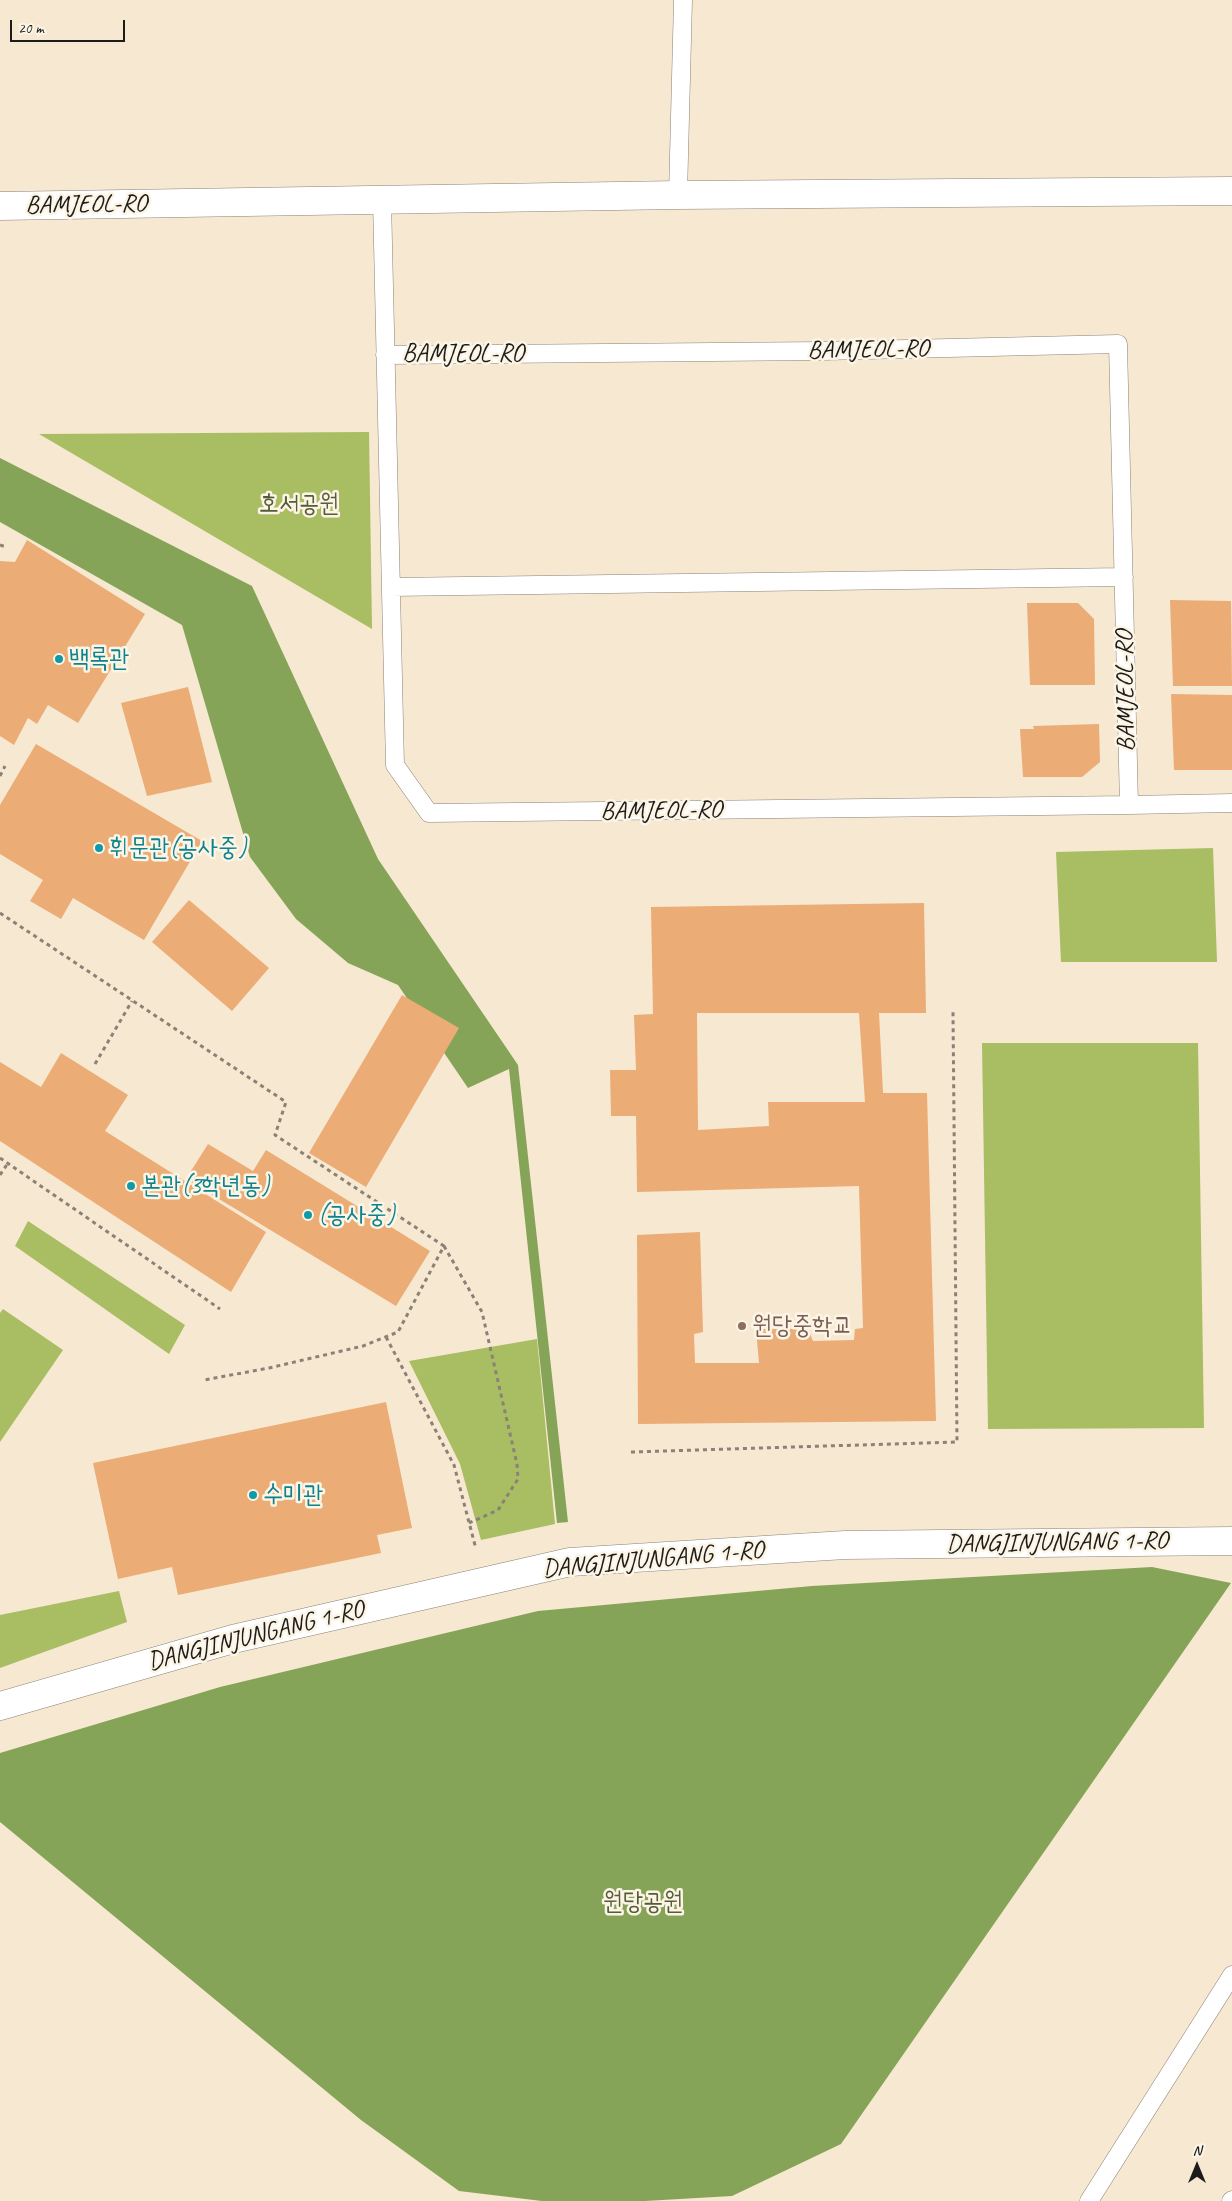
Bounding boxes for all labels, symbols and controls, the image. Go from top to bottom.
scale bar [12,10,128,42]
text: 20 m [18,19,44,38]
street label: BAMJEOL-RO [25,189,147,221]
street label: BAMJEOL-RO [807,334,929,366]
street label: BAMJEOL-RO [402,339,524,369]
park label: 호서공원 [259,489,339,519]
street label: BAMJEOL-RO [1110,630,1142,752]
place label: 백록관 [69,644,129,674]
marker: 백록관 [53,653,65,665]
street label: BAMJEOL-RO [600,795,722,827]
place label: 휘문관(공사중) [109,833,246,863]
marker: 휘문관(공사중) [93,842,105,854]
place label: 본관(3학년동) [141,1171,269,1201]
marker: 본관(3학년동) [125,1180,137,1192]
place label: (공사중) [318,1200,395,1230]
marker: (공사중) [302,1209,314,1221]
place label: 원당중학교 [752,1311,853,1341]
marker: 원당중학교 [736,1320,748,1332]
place label: 수미관 [263,1480,323,1510]
marker: 수미관 [247,1489,259,1501]
street label: DANGJINJUNGANG 1-RO [946,1526,1168,1560]
street label: DANGJINJUNGANG 1-RO [541,1535,765,1585]
street label: DANGJINJUNGANG 1-RO [145,1595,367,1677]
park label: 원당공원 [603,1887,683,1917]
north arrow [1172,2141,1222,2191]
text: N [1193,2142,1201,2159]

